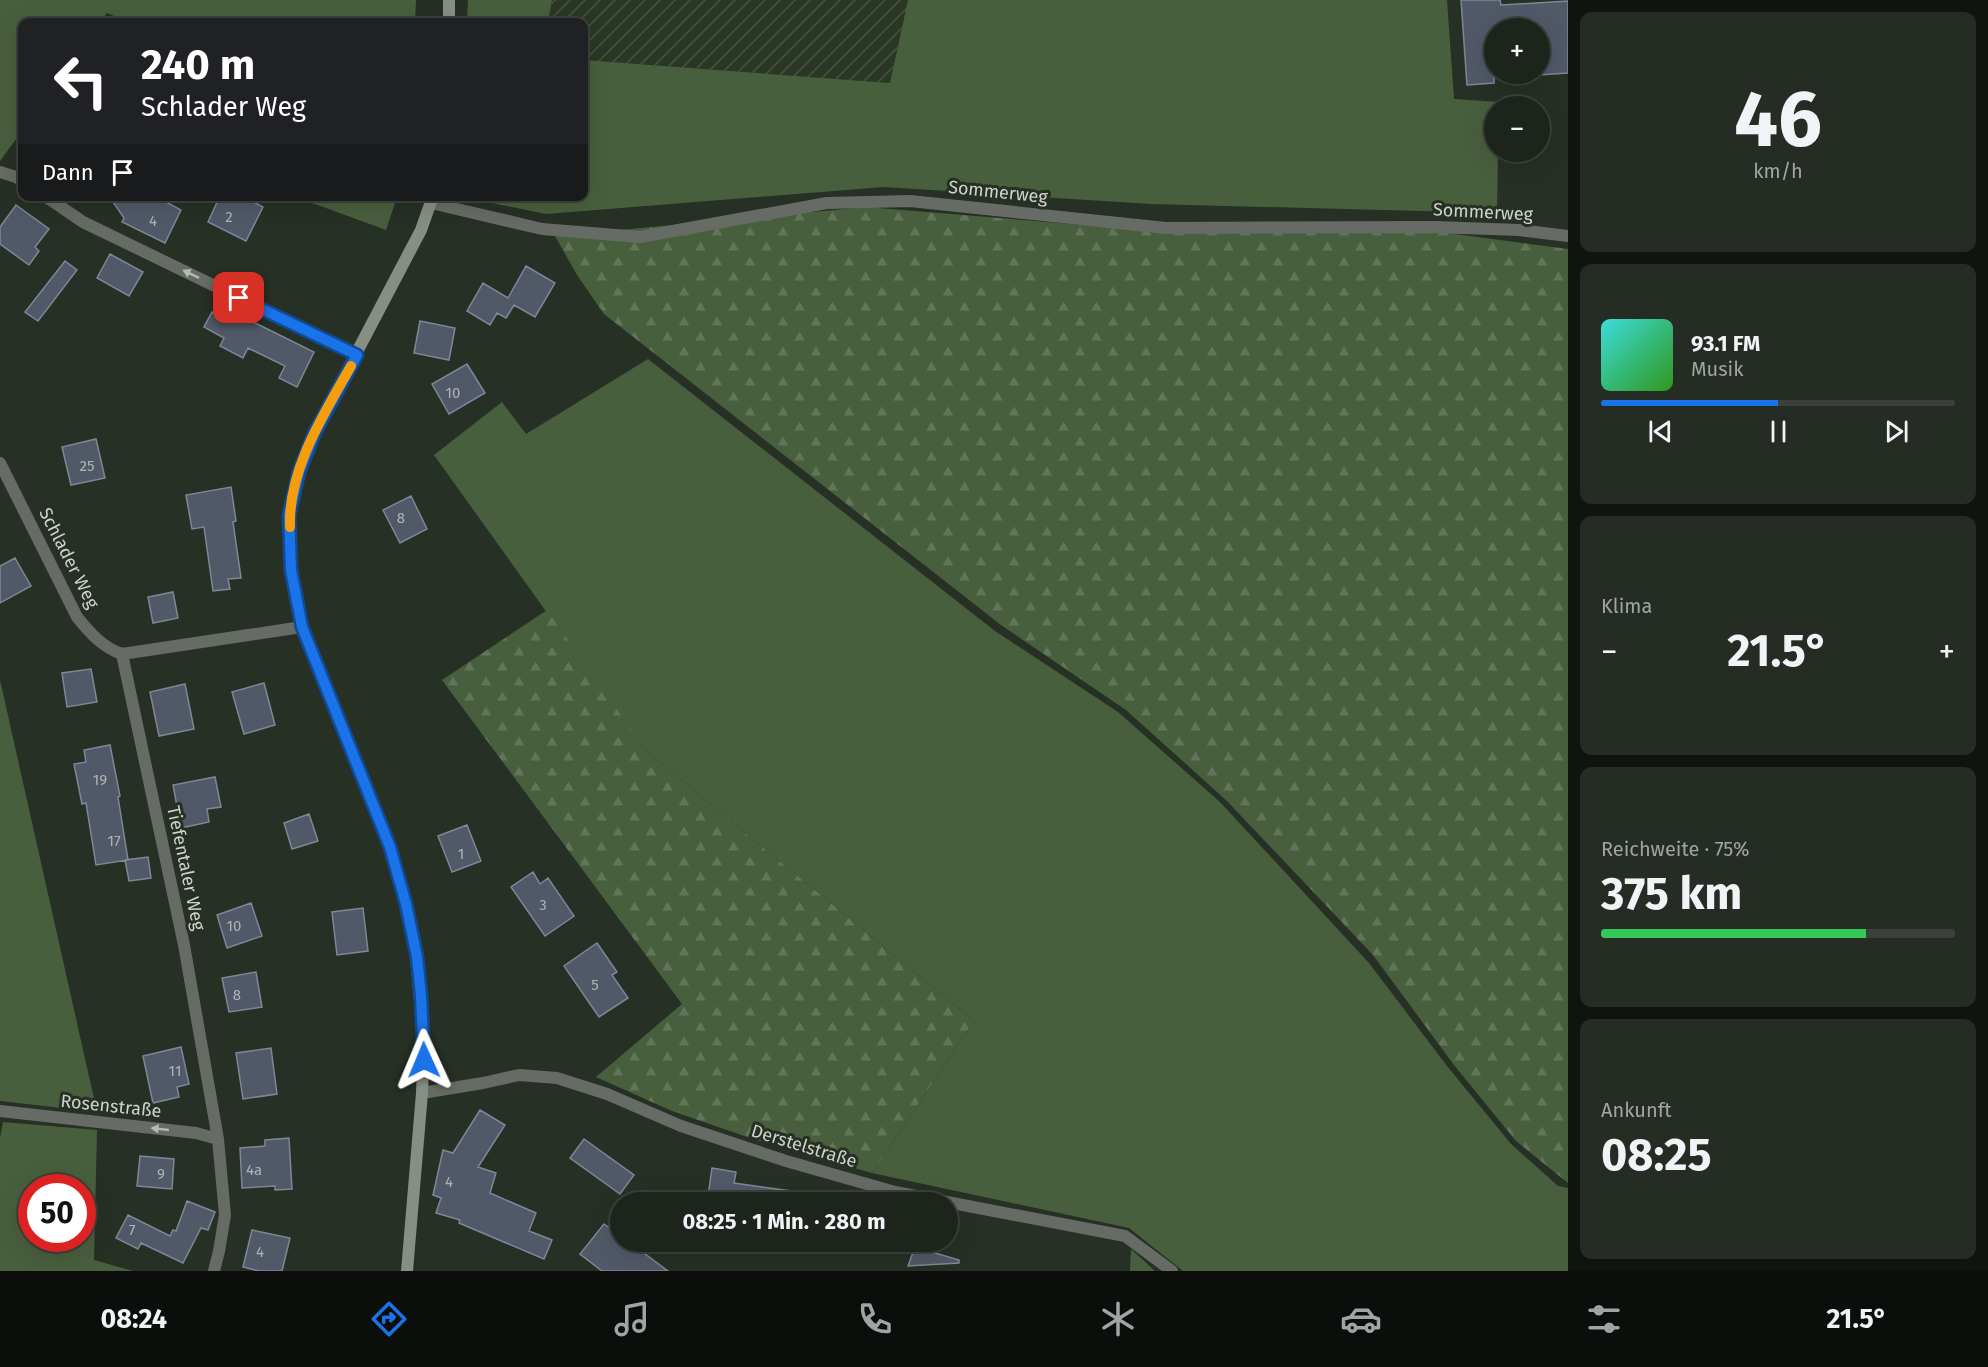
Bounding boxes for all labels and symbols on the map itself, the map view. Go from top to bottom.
street label: Sommerweg [947,176,1050,208]
street label: Sommerweg [1432,198,1534,226]
house number: 2 [225,208,233,226]
house number: 4 [149,212,157,230]
one-way arrow [182,270,199,279]
pin [213,272,264,323]
house number: 10 [446,384,460,402]
house number: 25 [80,457,94,475]
street label: Schlader Weg [34,504,104,613]
house number: 8 [397,509,405,527]
house number: 19 [93,771,107,789]
street label: Tiefentaler Weg [162,804,210,933]
house number: 17 [107,832,121,850]
house number: 1 [458,845,464,863]
house number: 3 [539,896,547,914]
house number: 10 [227,917,241,935]
house number: 5 [591,976,599,994]
house number: 8 [233,986,241,1004]
position arrow [392,1028,456,1092]
house number: 11 [169,1062,181,1080]
street label: Rosenstraße [59,1090,163,1122]
street label: Derstelstraße [749,1120,859,1172]
one-way arrow [151,1125,170,1134]
house number: 4a [246,1161,262,1179]
house number: 9 [157,1165,165,1183]
house number: 4 [445,1173,453,1191]
speed limit sign: 50 [18,1174,96,1252]
house number: 7 [129,1221,136,1239]
house number: 4 [256,1243,264,1261]

